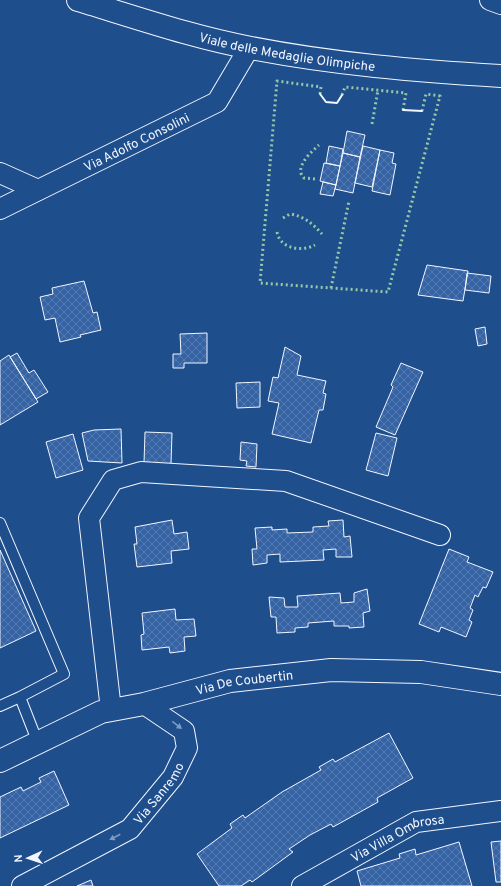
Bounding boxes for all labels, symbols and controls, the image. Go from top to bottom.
street label: Viale delle Medaglie Olimpiche [197,30,376,76]
street label: Via Adolfo Consolini [82,111,193,176]
street label: Via De Coubertin [194,668,294,700]
one-way arrow [171,721,182,730]
street label: Via Sanremo [131,760,189,829]
street label: Via Villa Ombrosa [349,812,445,867]
one-way arrow [109,834,120,841]
north arrow [8,838,48,878]
text: N [12,854,26,863]

